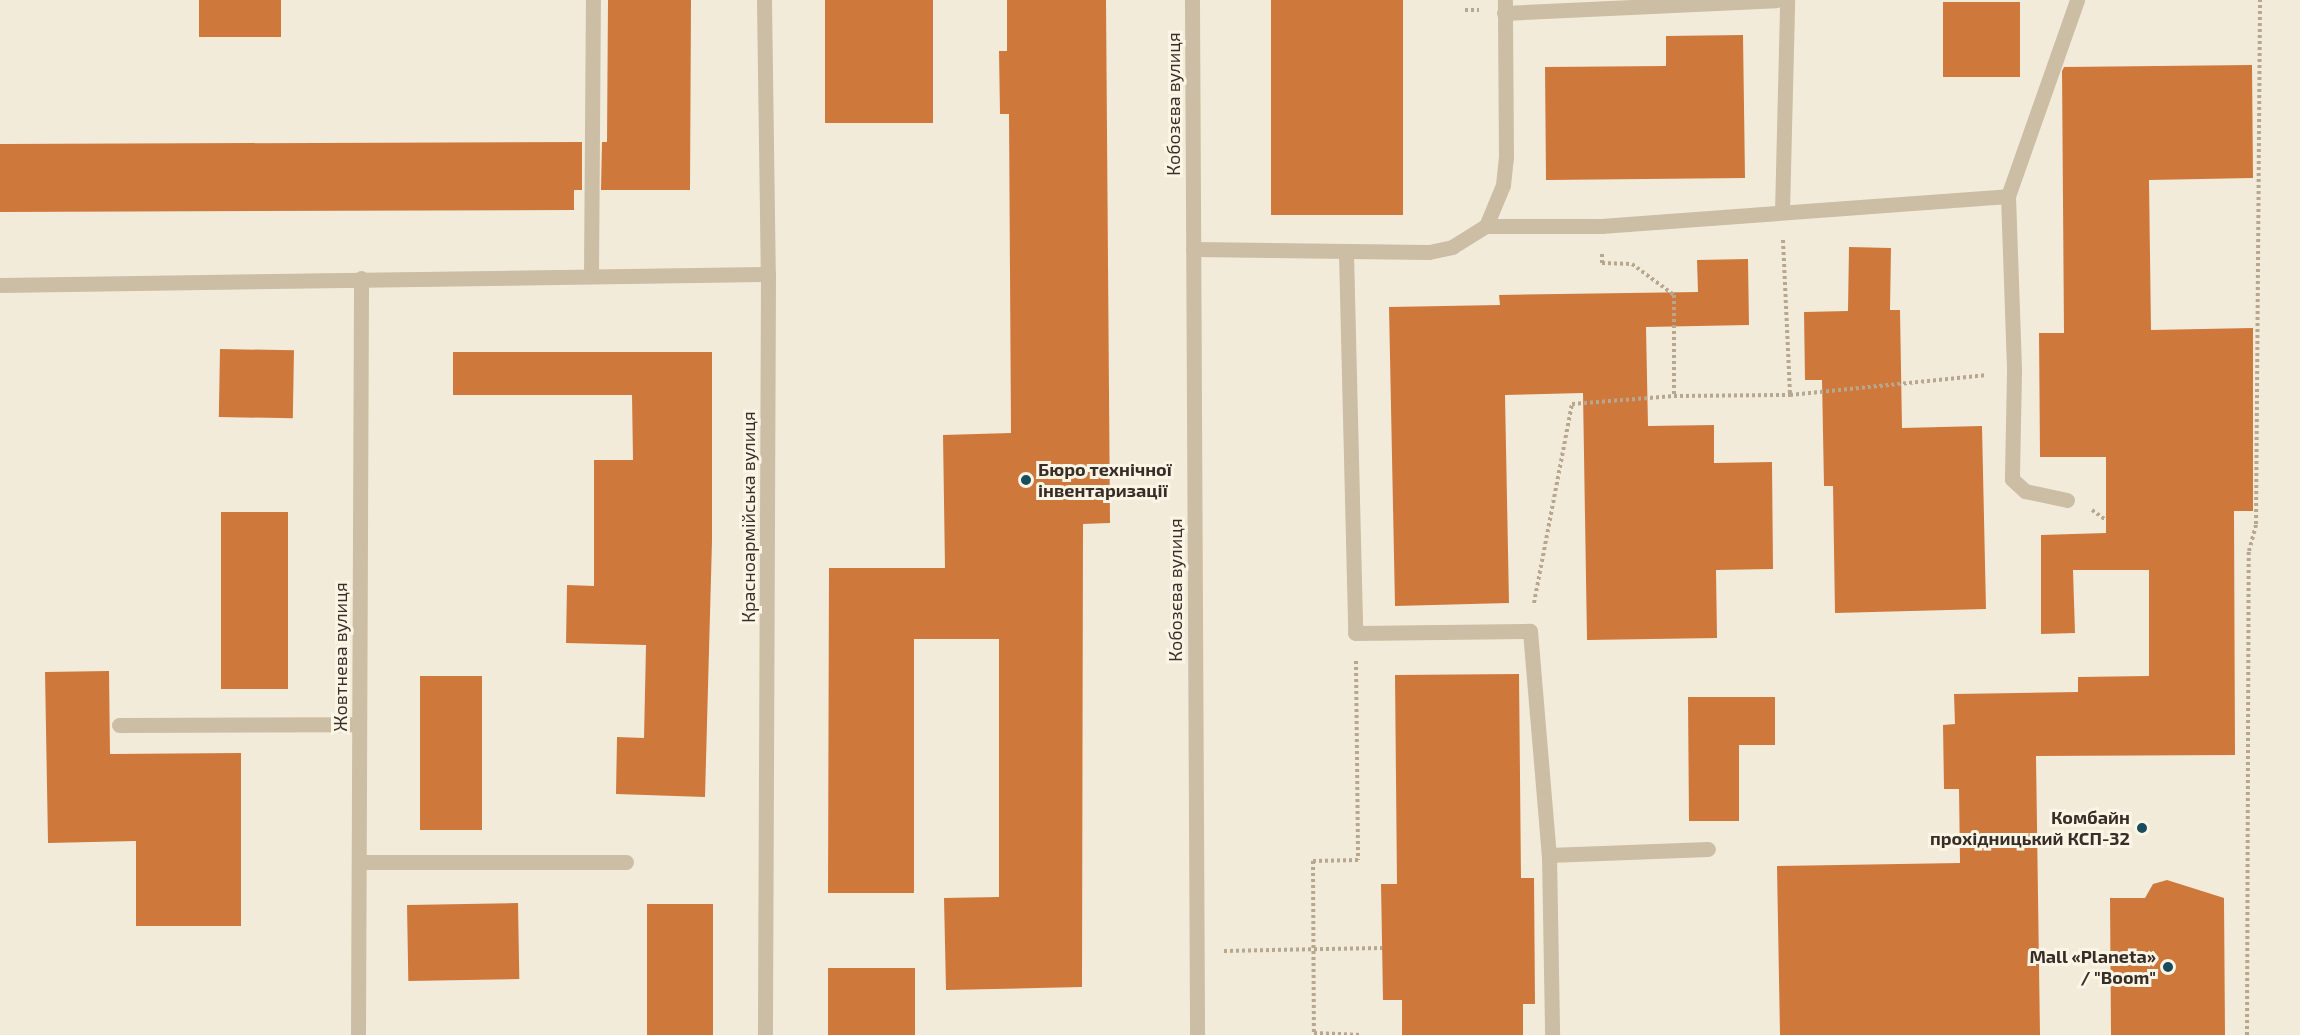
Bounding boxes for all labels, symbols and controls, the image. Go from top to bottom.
street label: Кобозєва вулиця [1162,32,1184,176]
street label: Красноармійська вулиця [737,411,759,623]
place label: Бюро технічної інвентаризації [1038,459,1172,502]
marker: Бюро технічної інвентаризації [1019,473,1033,487]
street label: Кобозєва вулиця [1164,518,1186,662]
street label: Жовтнева вулиця [329,582,351,732]
place label: Комбайн прохідницький КСП-32 [1930,807,2130,850]
marker: Комбайн прохідницький КСП-32 [2135,821,2149,835]
place label: Mall «Planeta» / "Boom" [2029,946,2156,988]
marker: Mall «Planeta» / "Boom" [2161,960,2175,974]

